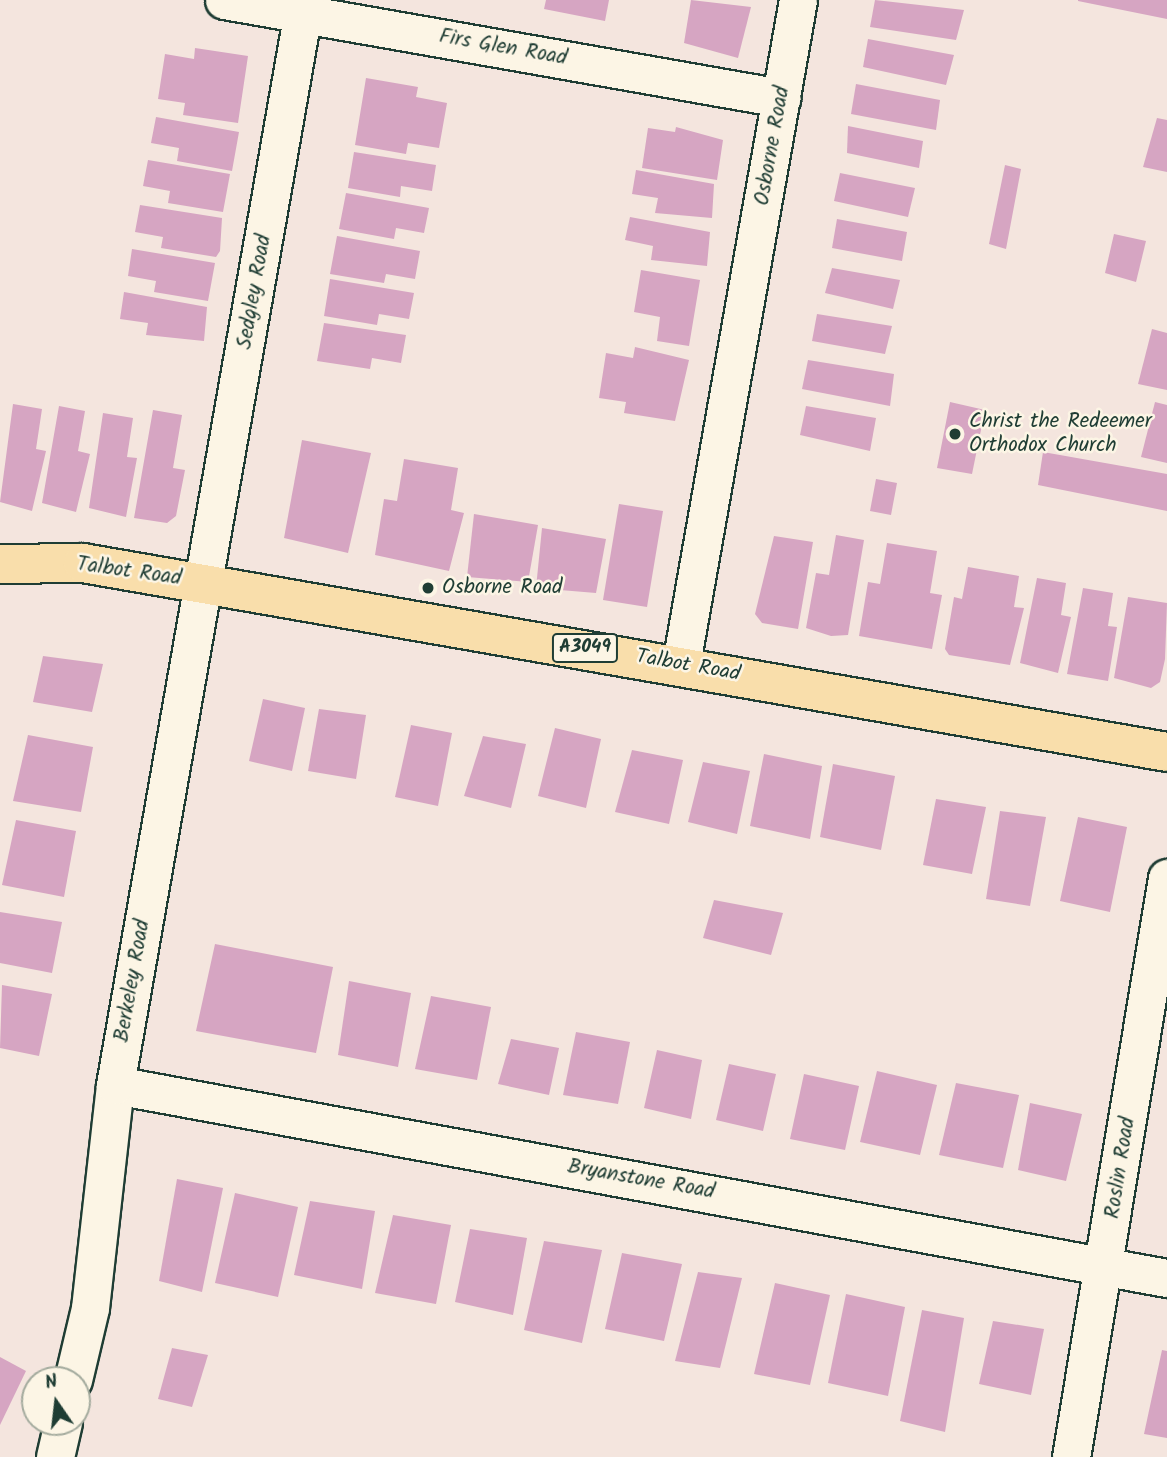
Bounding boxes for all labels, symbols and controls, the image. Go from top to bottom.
street label: Firs Glen Road [437,24,569,72]
street label: Osborne Road [750,84,796,208]
street label: Sedgley Road [233,233,277,351]
place label: Christ the Redeemer Orthodox Church [969,409,1152,459]
marker: Christ the Redeemer Orthodox Church [947,426,963,442]
street label: Talbot Road [75,552,183,592]
place label: Osborne Road [442,575,562,601]
marker: Osborne Road [420,580,436,596]
road number: A3049 [552,632,618,664]
street label: Talbot Road [634,644,742,688]
street label: Berkeley Road [110,918,156,1044]
street label: Roslin Road [1101,1115,1141,1221]
street label: Bryanstone Road [565,1155,717,1205]
north arrow [21,1366,91,1436]
text: N [42,1367,61,1399]

